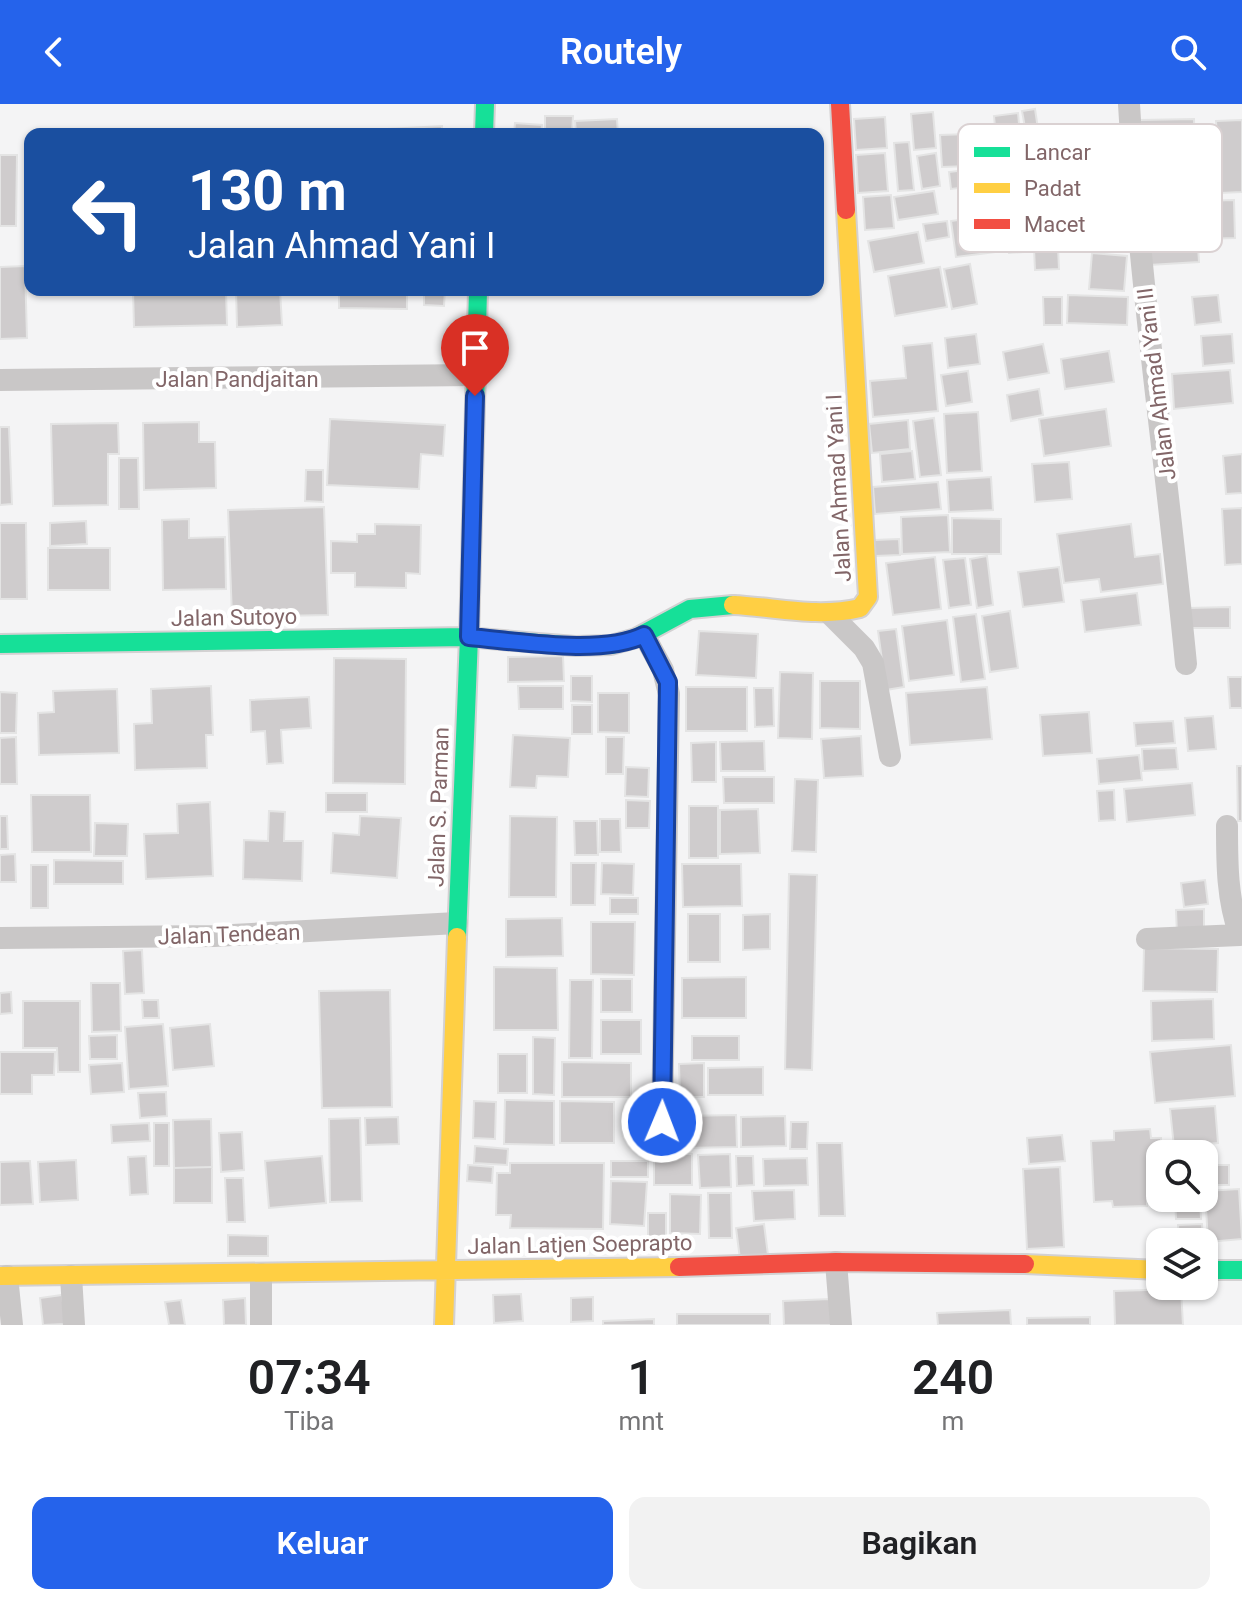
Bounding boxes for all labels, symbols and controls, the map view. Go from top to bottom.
icon: back [32,30,76,74]
icon: search [1166,30,1210,74]
text: Routely [560,31,682,73]
legend [958,124,1222,252]
text: Lancar [1024,140,1091,165]
text: 130 m [188,158,347,224]
icon: left [56,160,160,264]
text: Padat [1024,176,1081,201]
text: Macet [1024,212,1086,237]
text: Jalan Ahmad Yani I [188,225,496,267]
street label: Jalan Ahmad Yani II [1132,286,1181,482]
pin [441,314,509,396]
icon: arrive [453,326,497,370]
street label: Jalan Pandjaitan [155,367,319,392]
street label: Jalan Ahmad Yani I [821,393,856,582]
street label: Jalan Sutoyo [171,604,297,631]
street label: Jalan S. Parman [423,727,454,887]
street label: Jalan Tendean [157,920,301,949]
position arrow [620,1080,704,1164]
map controls [1146,1140,1218,1300]
button: search [1146,1140,1218,1212]
button: layers [1146,1228,1218,1300]
street label: Jalan Latjen Soeprapto [467,1230,693,1259]
text: 07:34 [248,1349,371,1406]
text: 1 [628,1349,655,1406]
text: 240 [912,1349,994,1406]
text: Tiba [284,1406,334,1436]
text: mnt [618,1406,664,1436]
text: m [942,1406,964,1436]
button: Keluar [32,1497,613,1589]
button: Bagikan [629,1497,1210,1589]

